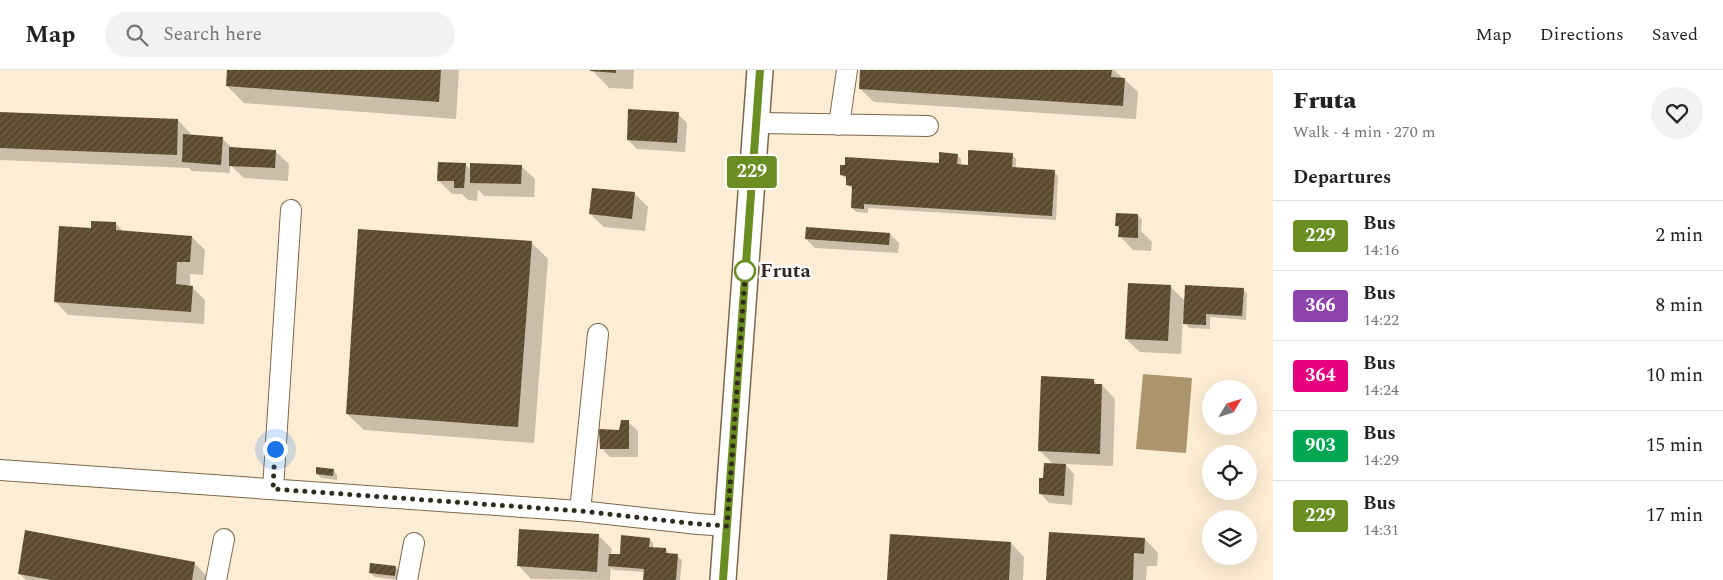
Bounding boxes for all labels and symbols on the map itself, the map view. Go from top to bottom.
line badge: 229 [723,156,781,188]
place label: Fruta [760,256,811,286]
marker: Fruta [734,260,756,282]
north arrow [1202,380,1258,435]
your location [263,437,288,462]

